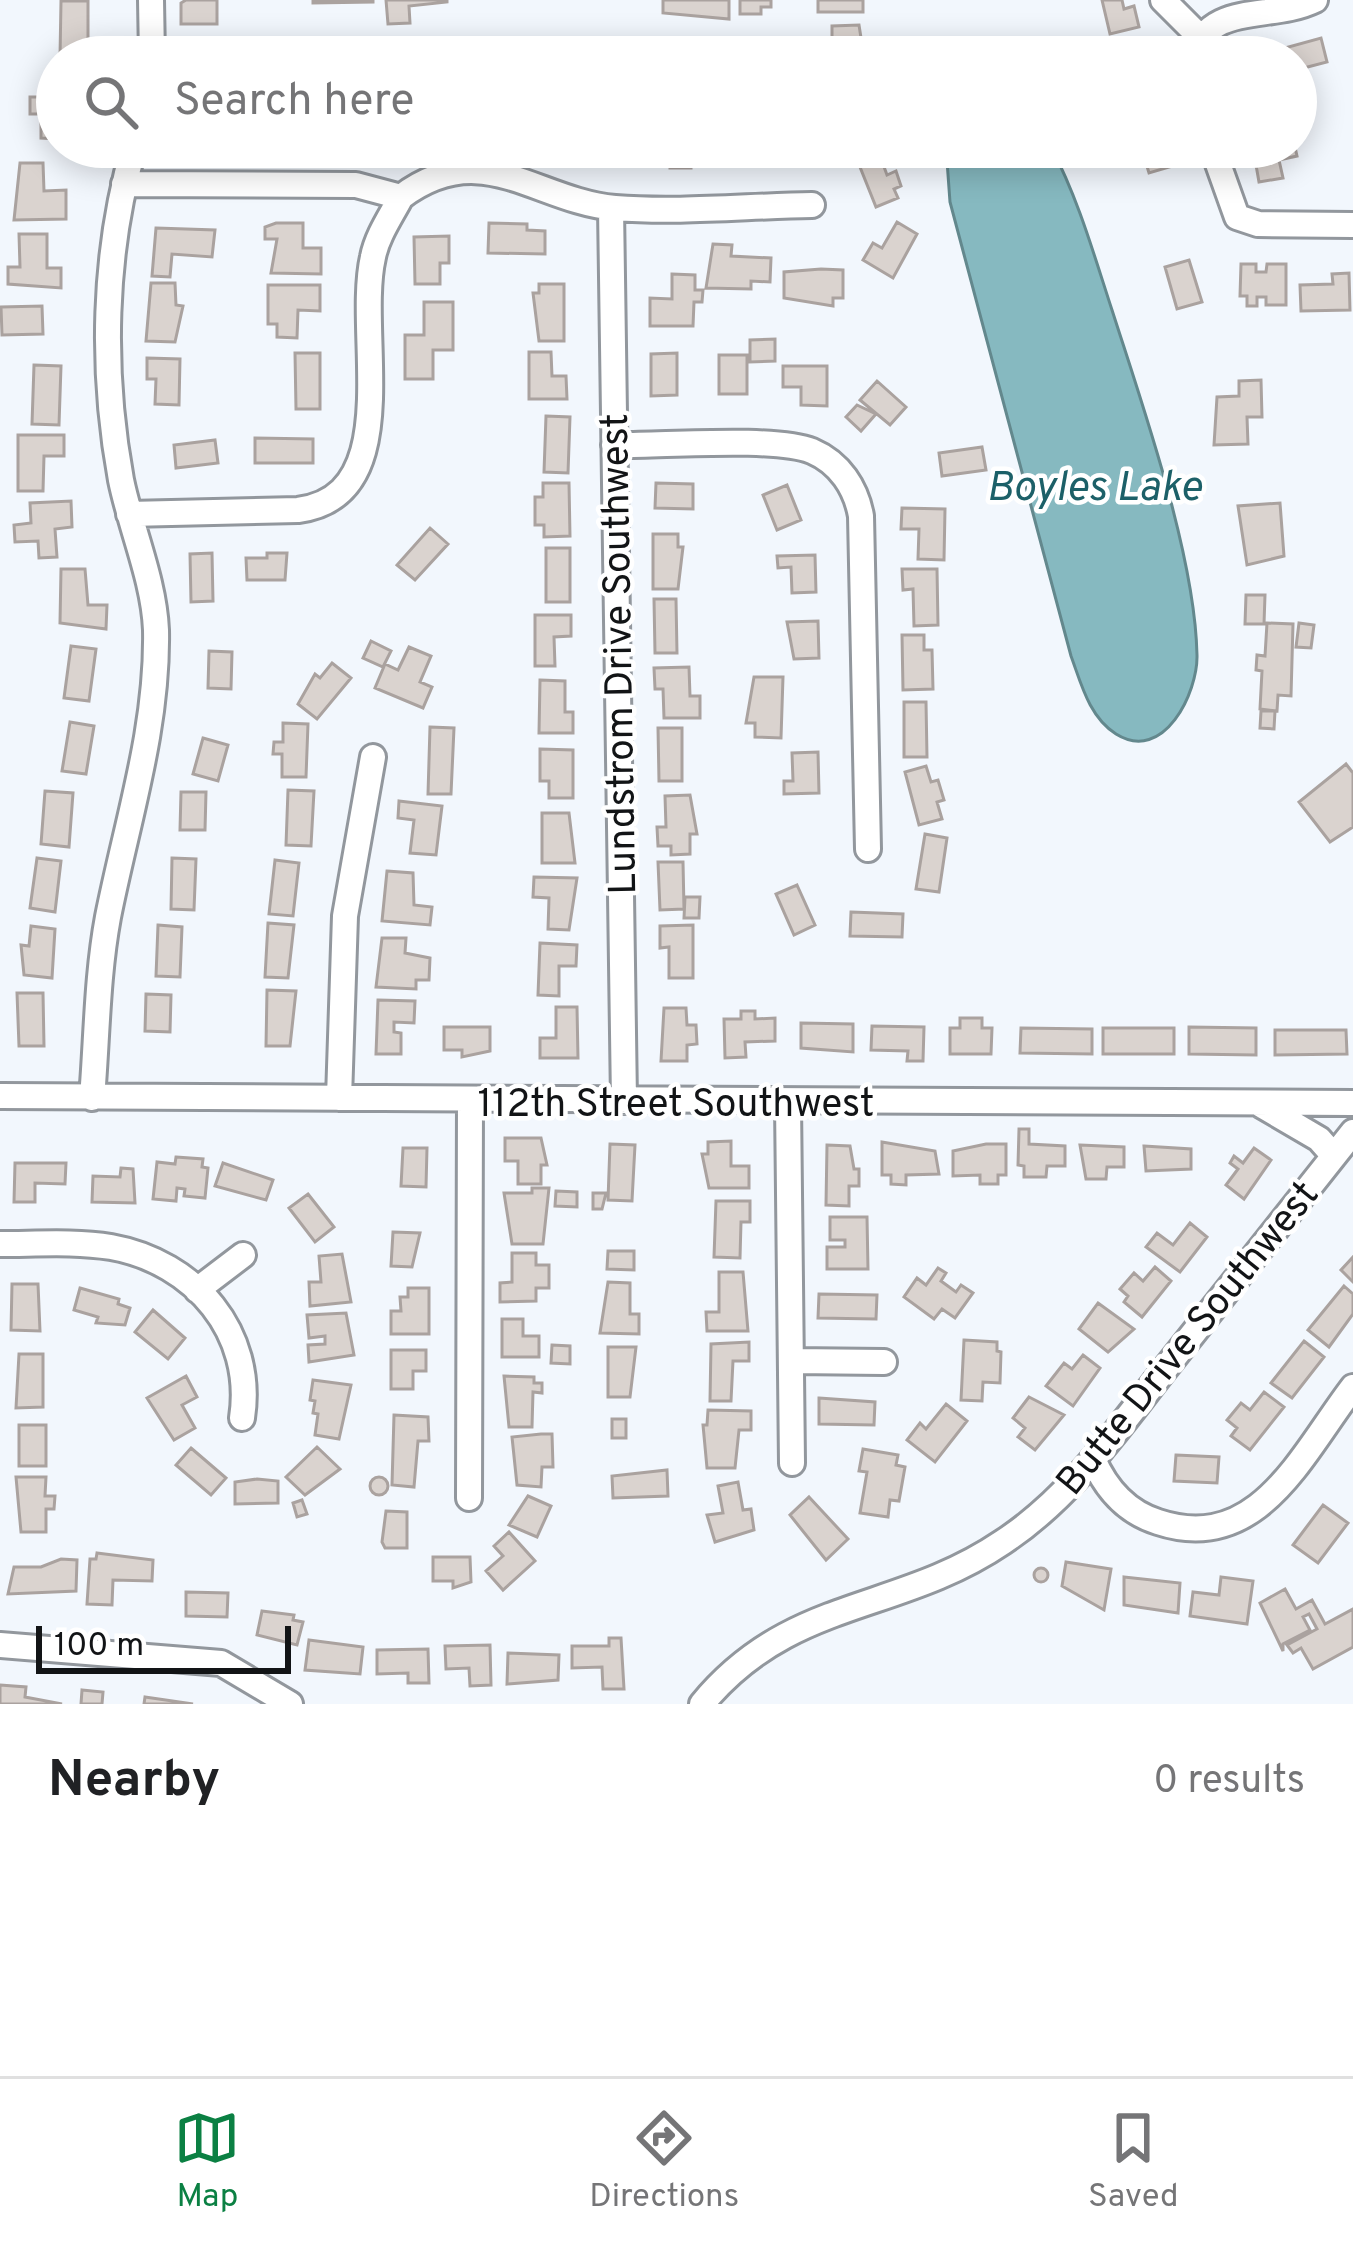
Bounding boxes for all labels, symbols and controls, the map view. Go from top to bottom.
search box [36,36,1317,168]
icon: search [78,69,144,135]
text: Search here [174,74,414,131]
street label: Lundstrom Drive Southwest [593,413,650,895]
water label: Boyles Lake [986,463,1203,516]
street label: 112th Street Southwest [477,1082,875,1131]
street label: Butte Drive Southwest [1048,1173,1331,1507]
scale bar [36,1620,291,1673]
text: 100 m [54,1626,144,1668]
text: Nearby [48,1750,220,1815]
text: 0 results [1153,1758,1305,1807]
tab: Map [174,2105,240,2219]
tab: Directions [589,2105,739,2219]
tab: Saved [1088,2105,1179,2219]

